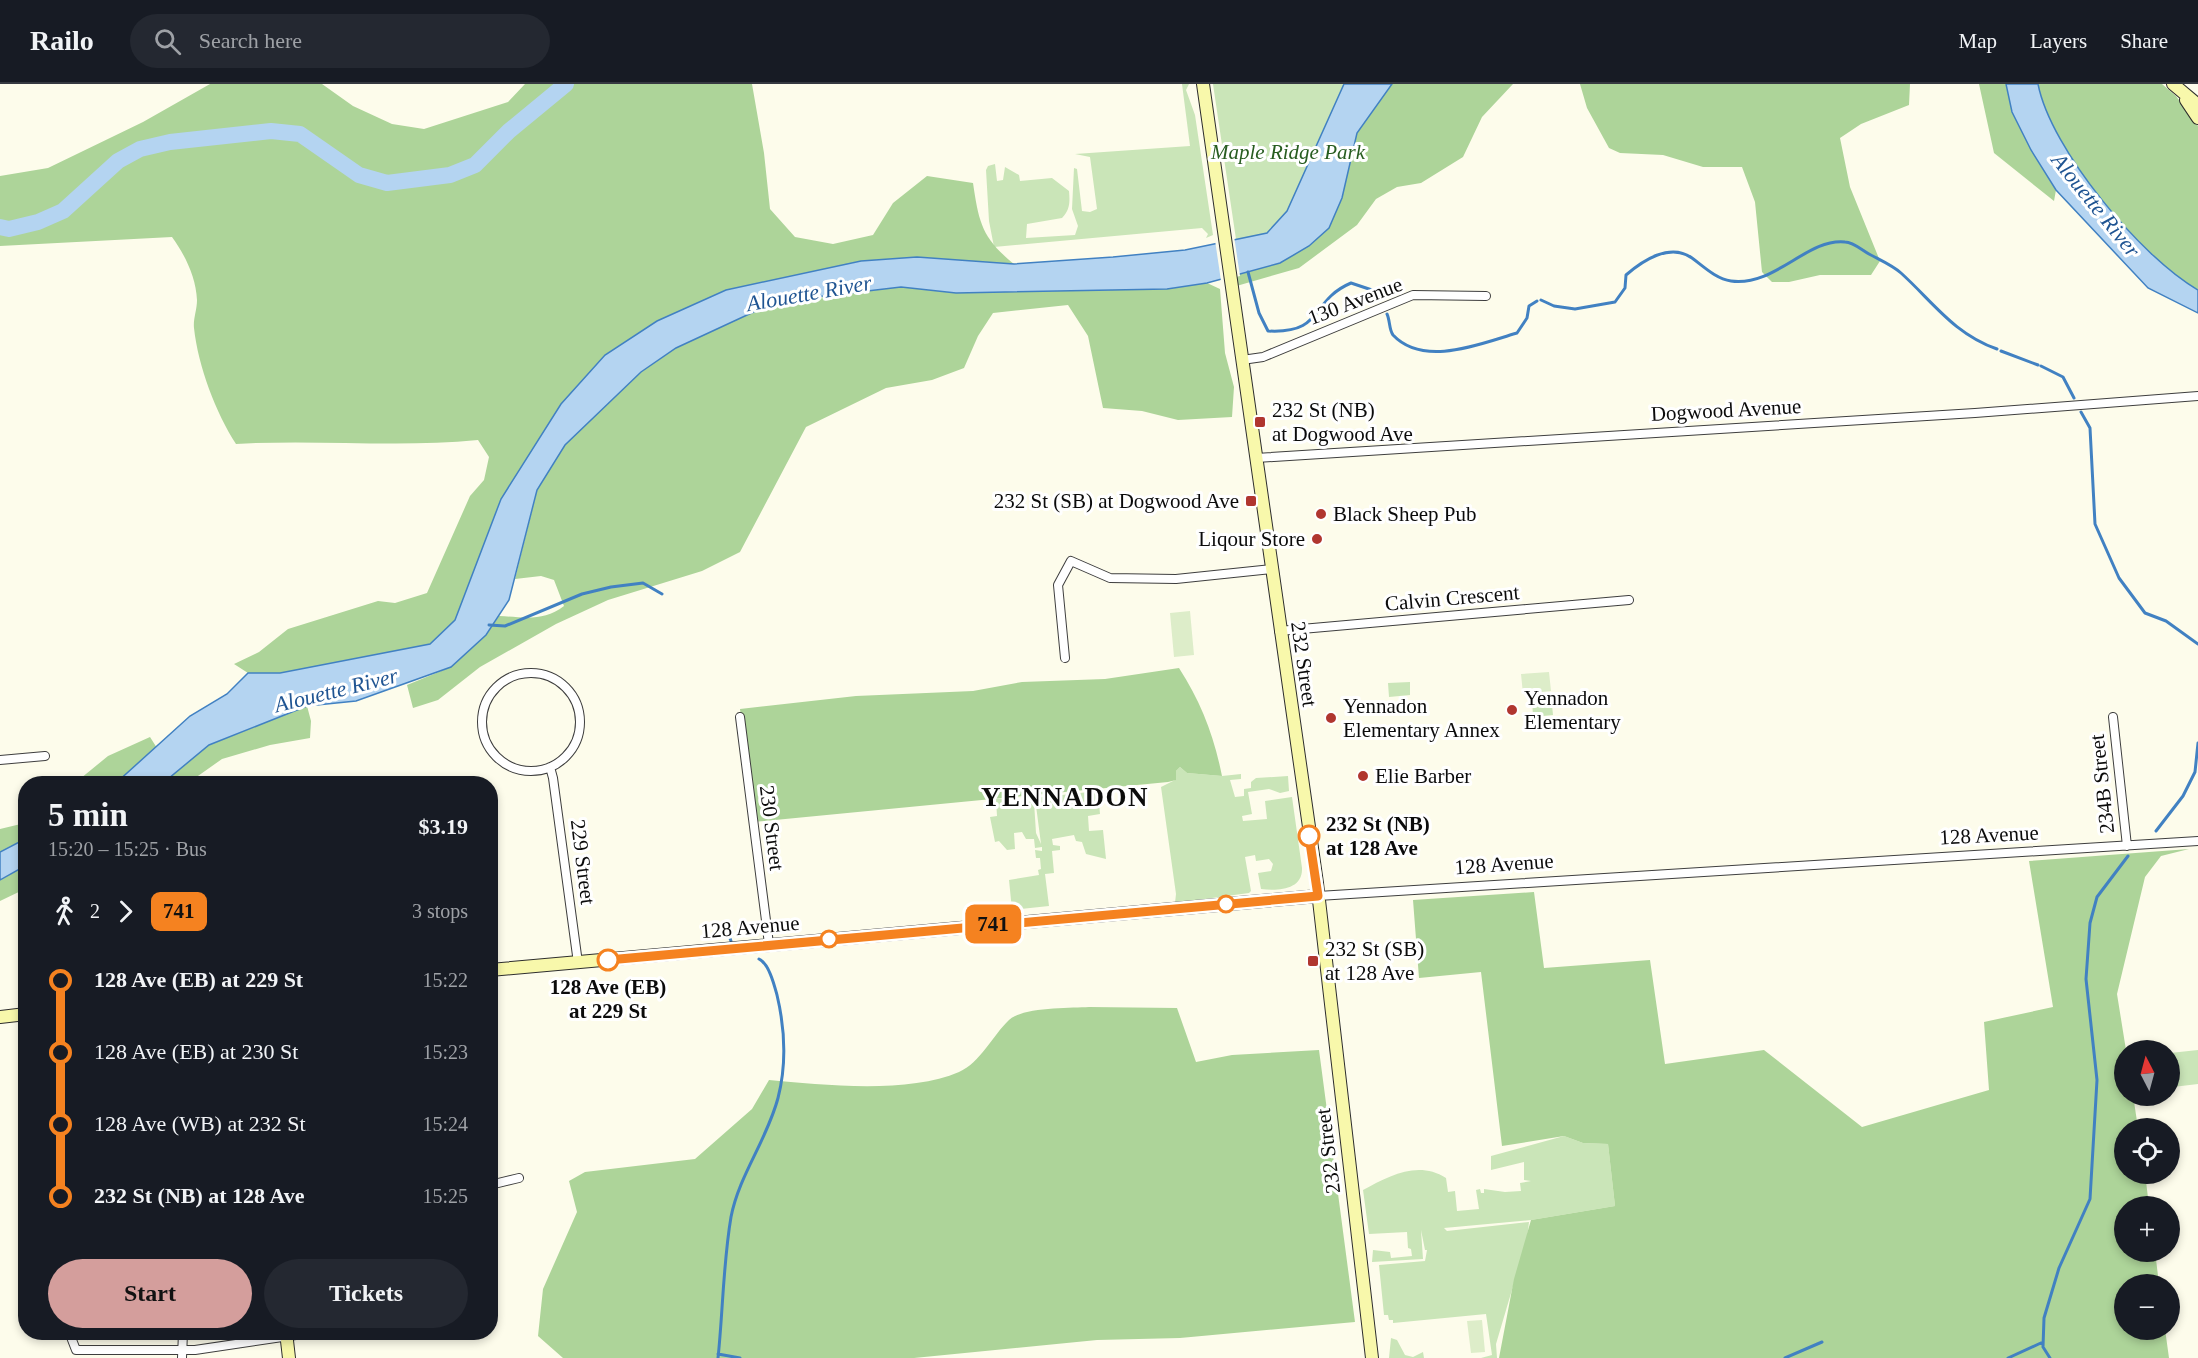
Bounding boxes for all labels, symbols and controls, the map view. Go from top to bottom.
search box [130,14,550,68]
text: Railo [30,25,94,56]
icon: search [151,25,184,58]
text: Search here [199,28,302,53]
text: Map [1959,29,1997,53]
text: Layers [2030,29,2087,53]
text: Share [2120,29,2168,53]
park label: Maple Ridge Park [1210,140,1366,164]
water label: Alouette River [2045,146,2146,262]
water label: Alouette River [743,270,874,317]
street label: 130 Avenue [1304,272,1406,330]
street label: Dogwood Avenue [1650,394,1802,426]
place label: 232 St (NB) at Dogwood Ave [1272,398,1413,446]
marker: 232 St (NB) at Dogwood Ave [1253,415,1267,429]
place label: 232 St (SB) at Dogwood Ave [994,489,1239,513]
marker: 232 St (SB) at Dogwood Ave [1244,494,1258,508]
place label: Black Sheep Pub [1333,502,1476,526]
marker: Black Sheep Pub [1314,507,1328,521]
place label: Liqour Store [1198,527,1305,551]
marker: Liqour Store [1310,532,1324,546]
street label: Calvin Crescent [1384,580,1520,616]
street label: 232 Street [1286,620,1322,708]
water label: Alouette River [270,662,401,718]
place label: Yennadon Elementary [1524,686,1621,734]
place label: Yennadon Elementary Annex [1343,694,1500,742]
marker: Yennadon Elementary [1505,703,1519,717]
marker: Yennadon Elementary Annex [1324,711,1338,725]
street label: 234B Street [2085,733,2119,835]
place label: Elie Barber [1375,764,1471,788]
marker: Elie Barber [1356,769,1370,783]
district label: YENNADON [981,782,1149,812]
street label: 230 Street [755,784,789,872]
text: 5 min [48,797,128,833]
place label: 232 St (NB) at 128 Ave [1326,812,1430,860]
text: $3.19 [419,814,468,839]
street label: 229 Street [566,818,600,906]
street label: 128 Avenue [1939,820,2039,850]
marker: 232 St (NB) at 128 Ave [1298,825,1320,847]
text: 15:20 – 15:25 · Bus [48,838,207,860]
street label: 128 Avenue [1454,849,1554,879]
icon: walk [48,895,81,928]
icon: forward [109,895,142,928]
unlabelled marker [1217,895,1235,913]
text: 741 [163,899,195,923]
text: 2 [90,900,100,922]
text: 3 stops [412,900,468,922]
line badge: 741 [958,904,1028,944]
street label: 128 Avenue [699,911,801,943]
text: 741 [977,912,1009,936]
unlabelled marker [820,930,838,948]
place label: 232 St (SB) at 128 Ave [1325,937,1424,985]
marker: 128 Ave (EB) at 229 St [597,949,619,971]
marker: 232 St (SB) at 128 Ave [1306,954,1320,968]
text: 128 Ave (EB) at 229 St [94,967,303,992]
text: 15:22 [422,969,468,991]
place label: 128 Ave (EB) at 229 St [550,975,666,1023]
text: 128 Ave (EB) at 230 St [94,1039,298,1064]
north arrow [2114,1040,2180,1106]
map controls [2114,1040,2180,1340]
text: 15:23 [422,1041,468,1063]
street label: 232 Street [1311,1107,1345,1195]
text: 128 Ave (WB) at 232 St [94,1111,306,1136]
text: 15:24 [422,1113,468,1135]
button: locate [2114,1118,2180,1184]
text: 232 St (NB) at 128 Ave [94,1183,304,1208]
text: 15:25 [422,1185,468,1207]
button: + [2114,1196,2180,1262]
button: Start [48,1259,252,1328]
button: Tickets [264,1259,468,1328]
button: − [2114,1274,2180,1340]

